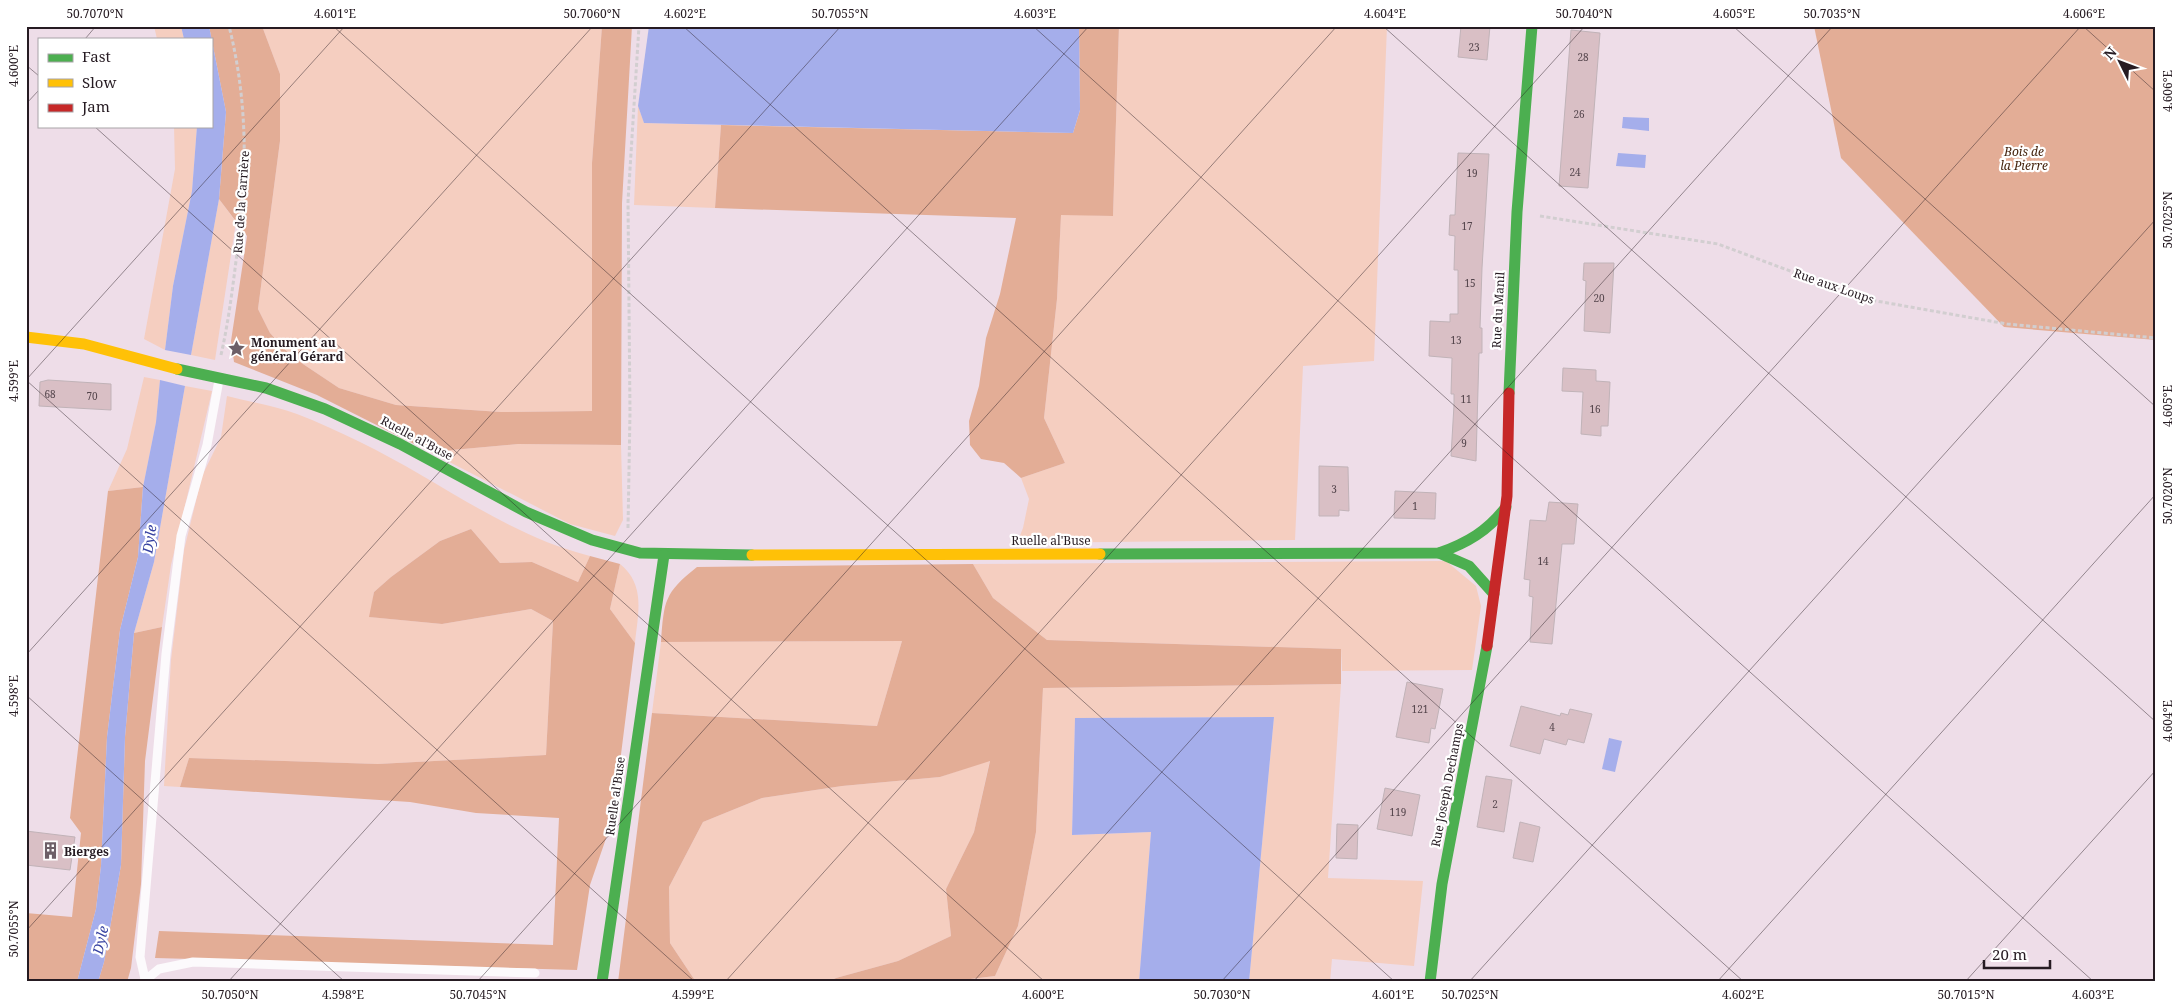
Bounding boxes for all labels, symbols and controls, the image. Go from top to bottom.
text: 50.7070°N [66,5,124,22]
text: 4.601°E [314,5,356,22]
text: 50.7060°N [563,5,621,22]
text: 4.602°E [664,5,706,22]
text: 50.7055°N [811,5,869,22]
text: 4.603°E [1014,5,1056,22]
text: 4.604°E [1364,5,1406,22]
text: 50.7040°N [1555,5,1613,22]
text: 4.605°E [1713,5,1755,22]
text: 50.7035°N [1803,5,1861,22]
text: 4.606°E [2063,5,2105,22]
legend [38,38,212,128]
north arrow [2094,38,2144,88]
house number: 23 [1468,40,1480,54]
text: N [2099,43,2121,63]
text: 4.600°E [5,45,22,87]
text: Fast [82,46,111,66]
house number: 28 [1577,50,1589,64]
text: 4.606°E [2159,70,2176,112]
text: Slow [82,72,116,92]
text: Jam [81,96,110,116]
house number: 26 [1573,107,1585,121]
park label: Bois de la Pierre [2000,143,2048,174]
street label: Rue de la Carrière [229,150,253,254]
house number: 24 [1569,165,1581,179]
house number: 19 [1466,166,1478,180]
text: 50.7025°N [2159,191,2176,249]
house number: 17 [1461,219,1473,233]
street label: Rue aux Loups [1791,264,1877,308]
street label: Rue du Manil [1488,271,1509,349]
house number: 15 [1464,276,1476,290]
house number: 20 [1593,291,1605,305]
house number: 13 [1450,333,1462,347]
place label: Monument au général Gérard [251,334,344,365]
place icon: Monument au général Gérard [227,339,247,359]
text: 4.599°E [5,360,22,402]
text: 4.605°E [2159,385,2176,427]
house number: 68 [44,387,56,401]
house number: 70 [86,389,98,403]
house number: 11 [1460,392,1472,406]
house number: 16 [1589,402,1601,416]
street label: Ruelle al'Buse [378,412,456,464]
house number: 9 [1461,436,1467,450]
text: 50.7020°N [2159,467,2176,525]
house number: 3 [1331,482,1337,496]
house number: 1 [1412,499,1418,513]
water label: Dyle [137,523,161,556]
street label: Ruelle al'Buse [1011,532,1091,549]
house number: 14 [1537,554,1549,568]
text: 4.598°E [5,675,22,717]
text: 4.604°E [2159,700,2176,742]
house number: 121 [1412,702,1428,716]
house number: 4 [1549,720,1555,734]
street label: Rue Joseph Dechamps [1427,722,1467,848]
street label: Ruelle al'Buse [601,756,629,836]
house number: 2 [1492,797,1498,811]
house number: 119 [1390,805,1406,819]
building icon: Bierges [40,841,60,861]
place label: Bierges [64,843,109,860]
text: 50.7055°N [5,900,22,958]
water label: Dyle [87,924,113,957]
scale bar [1984,938,2051,970]
text: 20 m [1992,944,2027,964]
text: 50.7050°N [201,986,259,1003]
text: 4.598°E [322,986,364,1003]
text: 50.7045°N [449,986,507,1003]
text: 4.599°E [672,986,714,1003]
text: 4.600°E [1022,986,1064,1003]
text: 50.7030°N [1193,986,1251,1003]
text: 4.601°E [1372,986,1414,1003]
text: 50.7025°N [1441,986,1499,1003]
text: 4.602°E [1722,986,1764,1003]
text: 50.7015°N [1937,986,1995,1003]
text: 4.603°E [2072,986,2114,1003]

